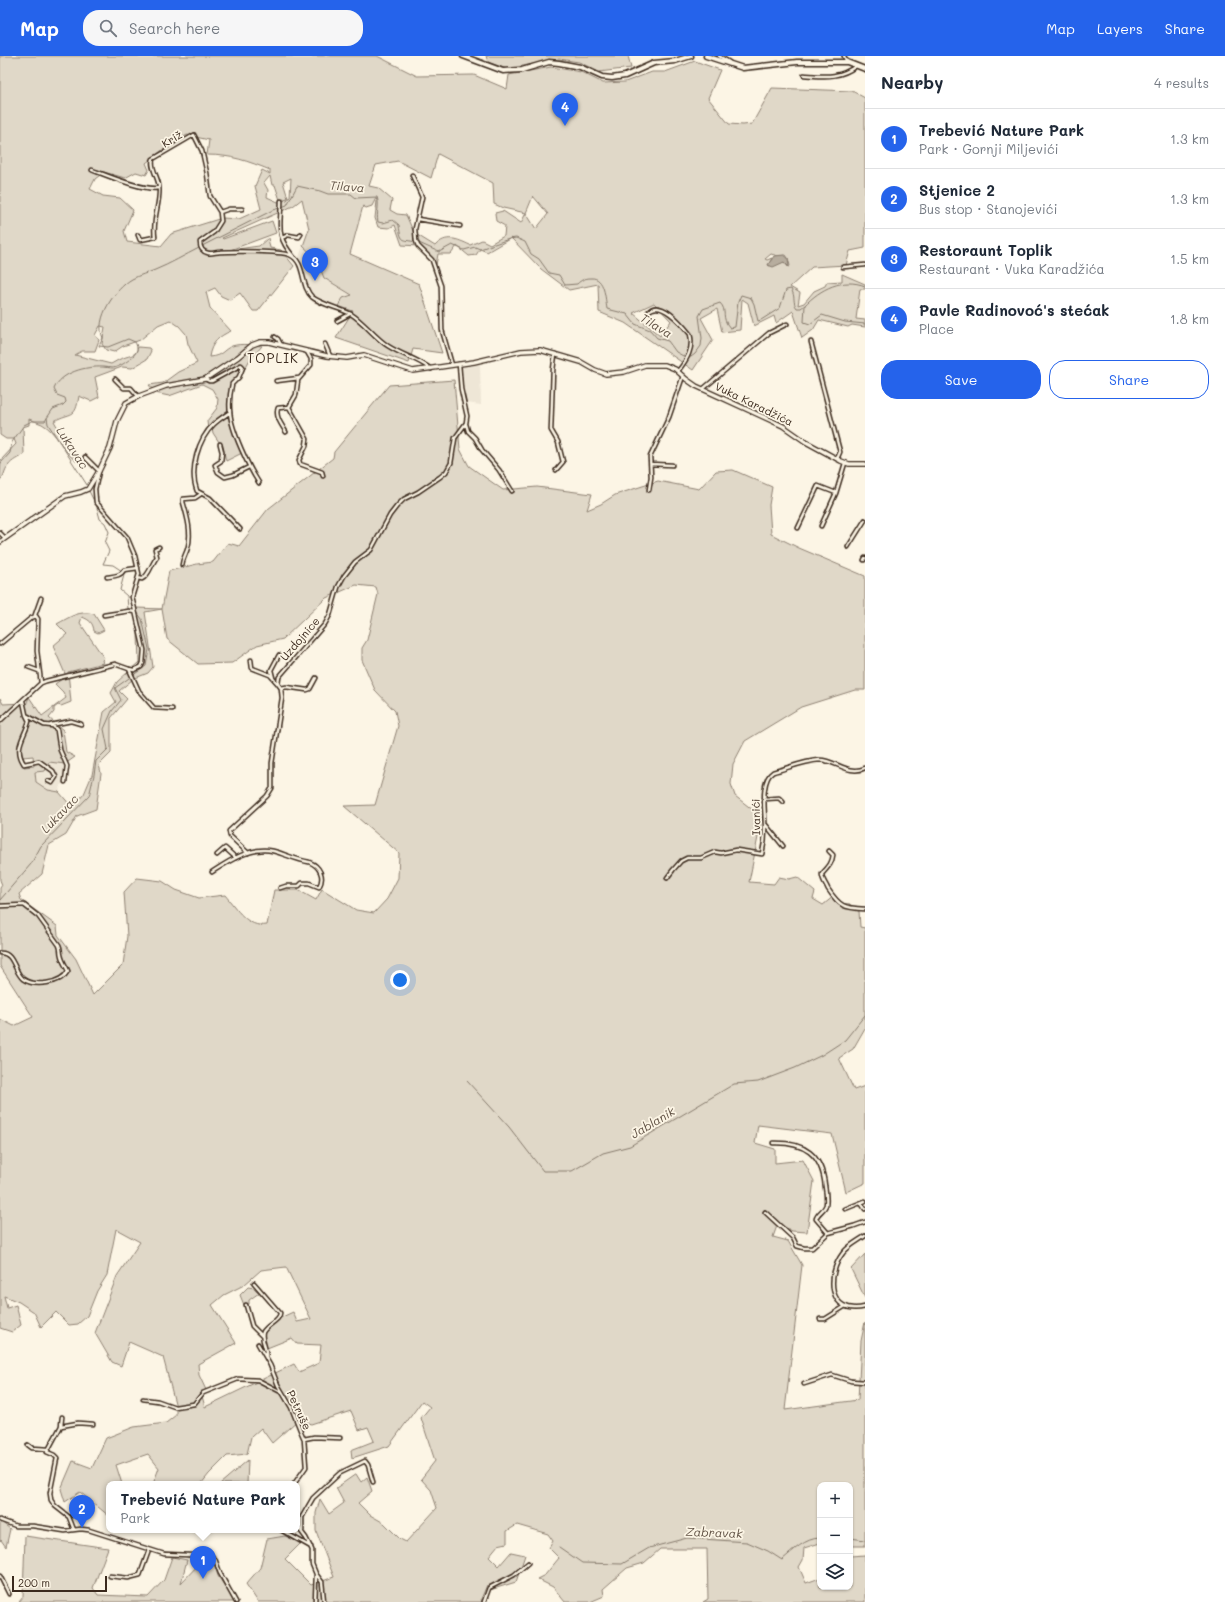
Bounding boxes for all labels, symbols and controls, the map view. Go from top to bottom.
search box [83,10,363,46]
text: Map [20,16,59,41]
icon: search [97,17,119,39]
text: Search here [129,18,220,38]
text: Map [1046,19,1075,38]
text: Layers [1097,19,1143,38]
text: Share [1165,19,1205,38]
text: Nearby [881,71,943,93]
text: 4 results [1154,74,1209,91]
pin: 4 [552,93,578,126]
text: Trebević Nature Park [919,120,1084,140]
street label: Križ [159,127,185,151]
text: 1 [891,130,897,147]
text: 1.3 km [1170,130,1209,147]
text: Park · Gornji Miljevići [919,140,1059,157]
water label: Tilava [329,177,365,195]
text: Stjenice 2 [919,180,995,200]
text: 2 [890,190,898,207]
text: 1.3 km [1170,190,1209,207]
text: Bus stop · Stanojevići [919,200,1057,217]
text: Restoraunt Toplik [919,240,1053,260]
pin: 3 [302,248,328,281]
text: 3 [890,250,898,267]
text: 1.5 km [1170,250,1209,267]
text: Restaurant · Vuka Karadžića [919,260,1105,277]
text: Pavle Radinovoć's stećak [919,300,1109,320]
water label: Tilava [638,309,675,341]
text: 4 [890,310,898,327]
text: 1.8 km [1170,310,1209,327]
text: Place [919,320,954,337]
district label: TOPLIK [247,349,299,366]
button: Save [881,360,1041,399]
button: Share [1049,360,1209,399]
street label: Vuka Karadžića [713,378,796,429]
water label: Lukavac [53,423,93,472]
street label: Uzdojnice [276,613,323,664]
water label: Lukavac [37,791,82,836]
street label: Ivanići [748,798,763,836]
your location [390,970,410,990]
water label: Jablanik [627,1102,678,1142]
street label: Petruše [284,1387,315,1432]
popup [106,1481,300,1533]
map controls [817,1482,853,1590]
button: + [817,1482,853,1518]
text: Trebević Nature Park [120,1489,286,1509]
pin: 2 [69,1495,95,1528]
text: Park [120,1509,150,1526]
button: − [817,1518,853,1554]
water label: Zabravak [685,1523,743,1541]
pin: 1 [190,1546,216,1579]
button: layers [817,1554,853,1590]
scale bar [12,1574,107,1593]
text: 200 m [18,1575,50,1590]

